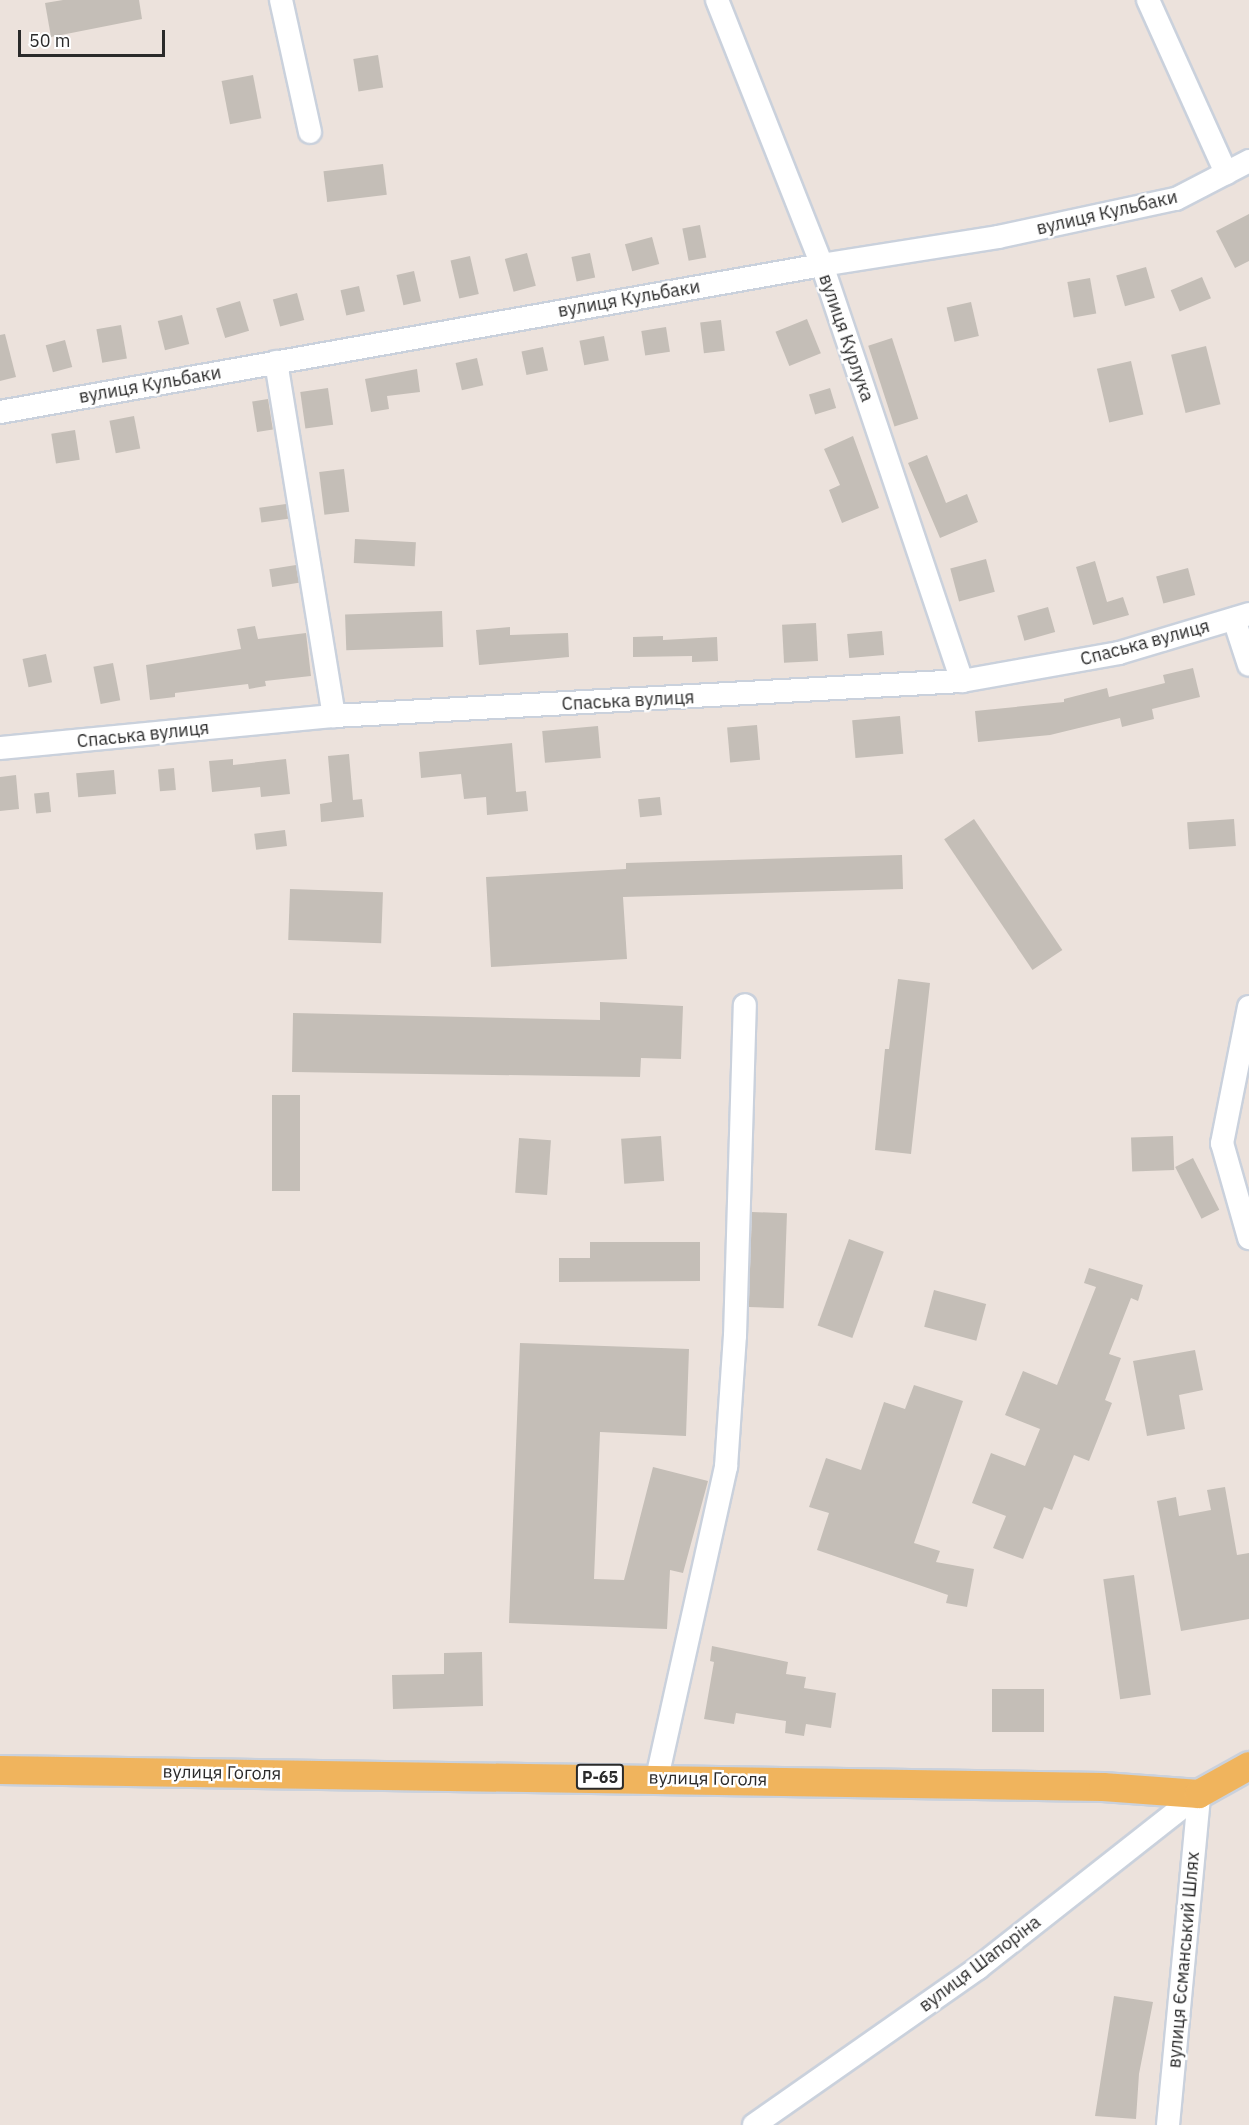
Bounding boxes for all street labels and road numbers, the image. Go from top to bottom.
street label: вулиця Кульбаки [1034,186,1180,240]
street label: вулиця Курлука [814,271,878,405]
street label: вулиця Кульбаки [556,276,702,322]
street label: вулиця Кульбаки [77,362,223,408]
street label: Спаська вулиця [1078,615,1212,671]
street label: Спаська вулиця [561,687,695,715]
street label: Спаська вулиця [76,717,210,753]
street label: вулиця Гоголя [163,1761,281,1785]
road number: Р-65 [574,1764,626,1790]
street label: вулиця Гоголя [649,1767,767,1791]
street label: вулиця Єсманський Шлях [1164,1851,1204,2069]
street label: вулиця Шапоріна [915,1911,1045,2017]

